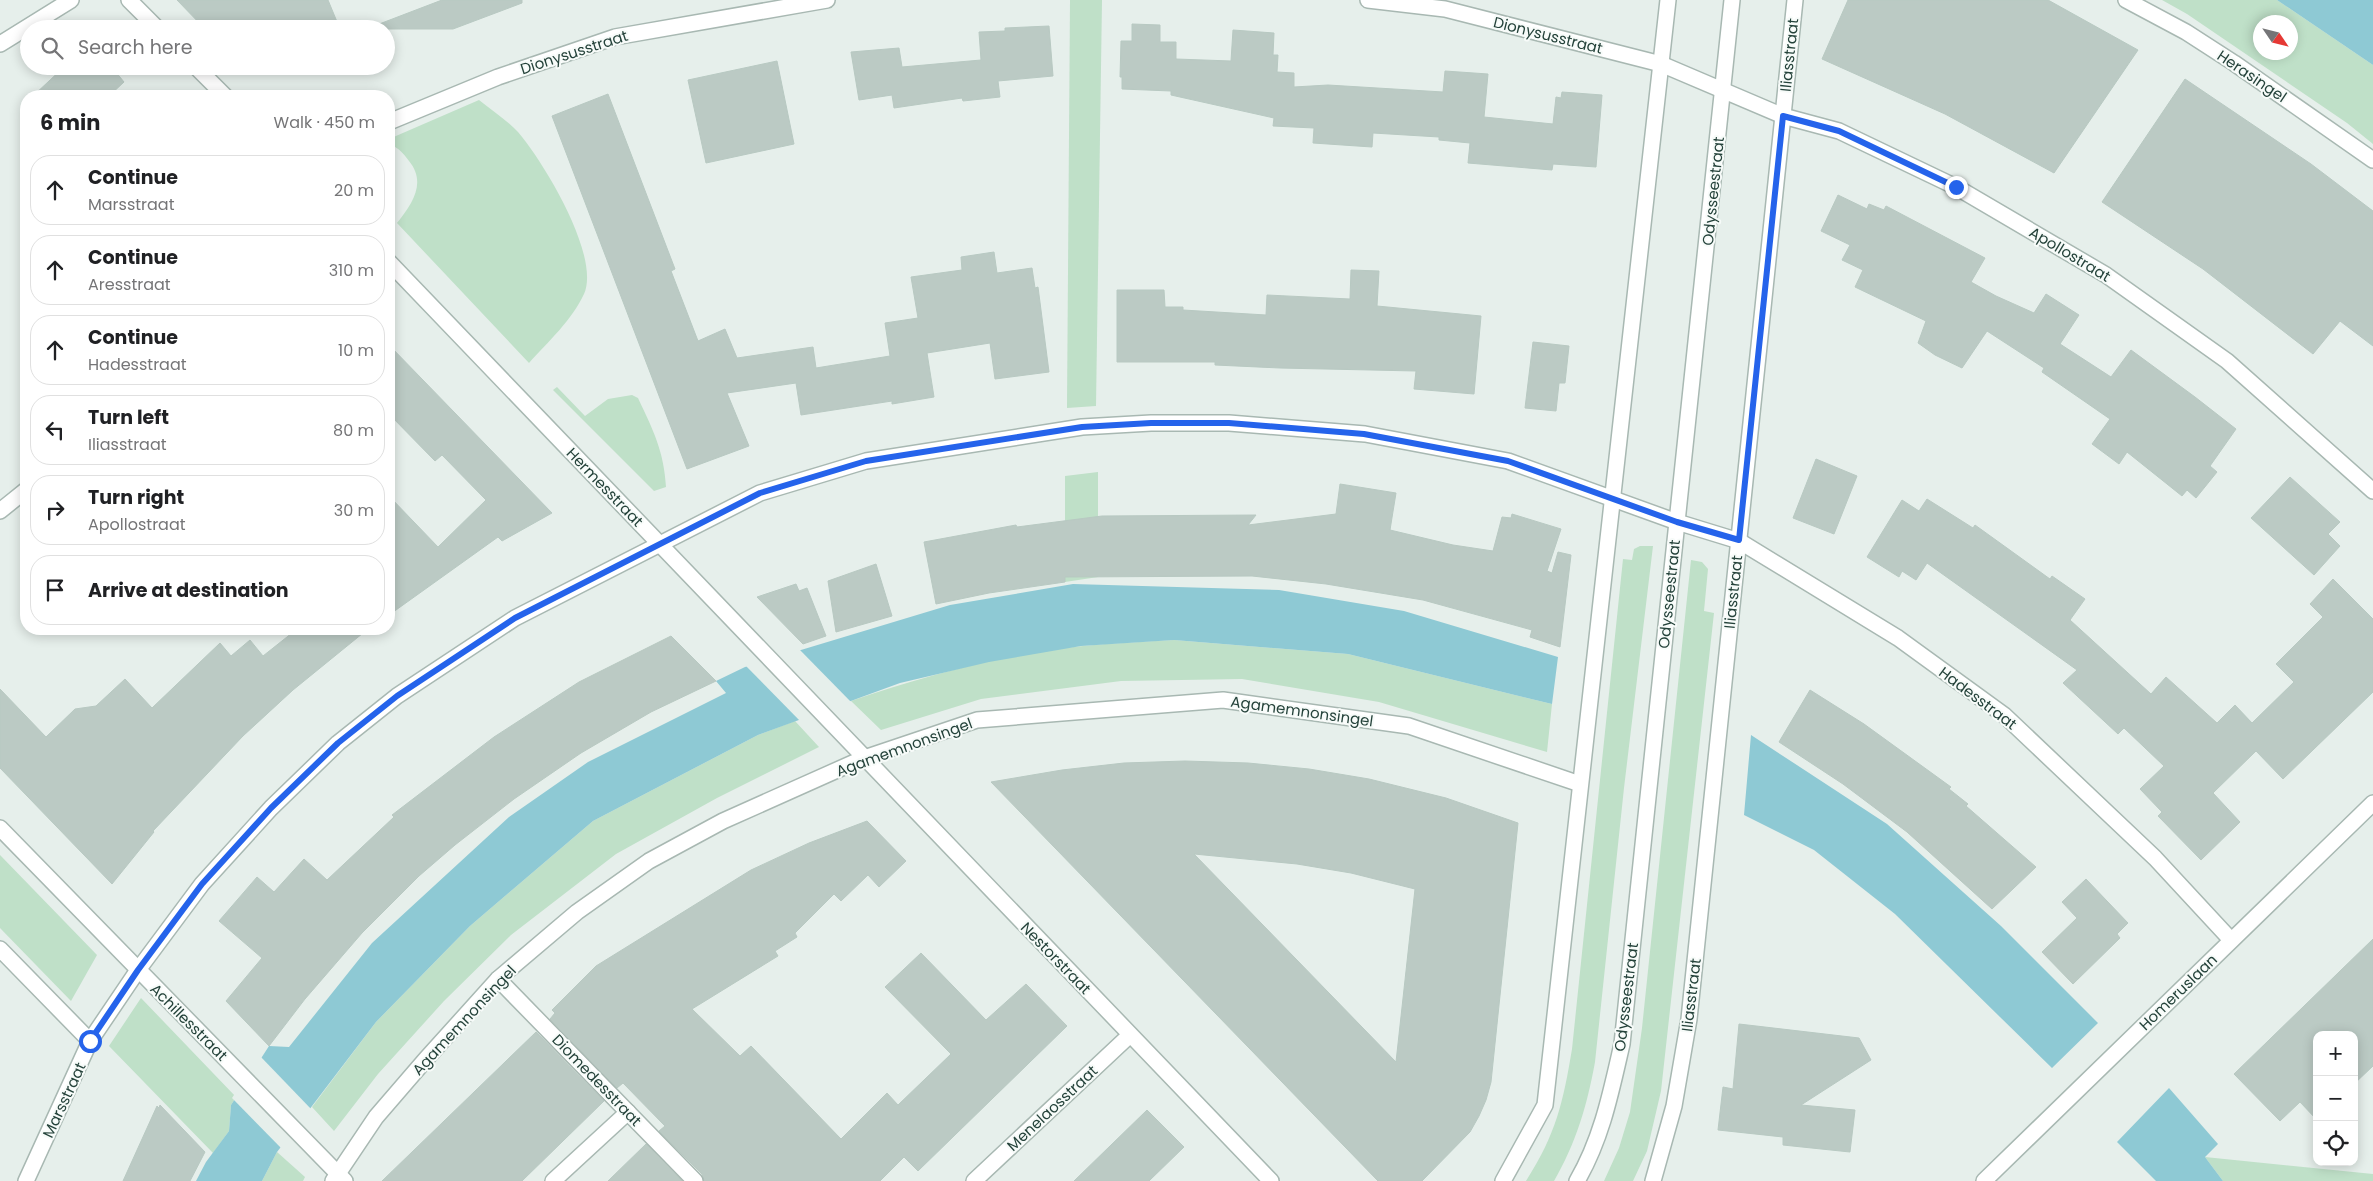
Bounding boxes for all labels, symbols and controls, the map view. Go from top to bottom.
street label: Dionysusstraat [1491,11,1605,59]
north arrow [2253,15,2298,60]
street label: Iliasstraat [1775,17,1803,93]
search box [20,20,395,75]
street label: Dionysusstraat [518,25,630,79]
icon: search [38,34,66,62]
text: Search here [78,34,192,61]
street label: Herasingel [2213,45,2291,107]
text: 6 min [40,108,100,137]
text: Walk · 450 m [274,111,375,134]
street label: Odysseestraat [1697,136,1729,246]
text: Continue [88,164,178,191]
icon: ahead [41,176,69,204]
route end [1945,176,1968,199]
text: 20 m [334,179,374,202]
text: Marsstraat [88,193,175,216]
street label: Apollostraat [2025,221,2115,287]
text: Continue [88,244,178,271]
icon: ahead [41,256,69,284]
text: 310 m [329,259,374,282]
text: Aresstraat [88,273,171,296]
text: Continue [88,324,178,351]
icon: ahead [41,336,69,364]
text: 10 m [338,339,374,362]
text: Hadesstraat [88,353,187,376]
text: Turn left [88,404,169,431]
icon: left [41,416,69,444]
text: 80 m [333,419,374,442]
text: Iliasstraat [88,433,167,456]
street label: Hermesstraat [562,443,648,531]
text: Turn right [88,484,184,511]
icon: right [41,496,69,524]
text: 30 m [334,499,374,522]
text: Apollostraat [88,513,186,536]
street label: Odysseestraat [1653,539,1685,649]
street label: Iliasstraat [1719,554,1747,630]
icon: arrive [41,576,69,604]
text: Arrive at destination [88,577,289,604]
street label: Hadesstraat [1935,662,2021,734]
street label: Agamemnonsingel [1229,691,1375,731]
street label: Agamemnonsingel [833,713,975,781]
street label: Nestorstraat [1016,917,1096,999]
street label: Odysseestraat [1609,941,1643,1053]
street label: Homeruslaan [2134,949,2222,1035]
street label: Iliasstraat [1676,957,1706,1033]
street label: Agamemnonsingel [407,960,521,1080]
street label: Achillesstraat [146,979,232,1065]
street label: Diomedesstraat [548,1029,646,1131]
route start [79,1030,102,1053]
map controls [2313,1031,2358,1166]
button: + [2313,1031,2358,1076]
street label: Marsstraat [37,1059,91,1141]
street label: Menelaosstraat [1002,1060,1102,1156]
button: − [2313,1076,2358,1121]
button: locate [2313,1121,2358,1166]

